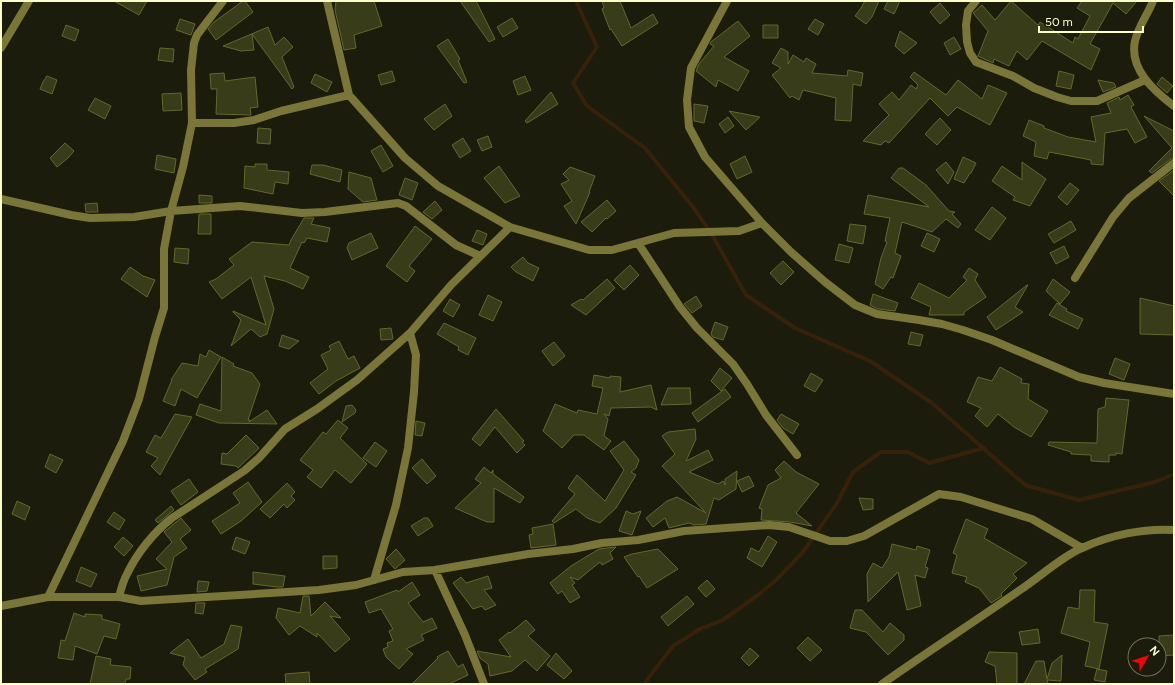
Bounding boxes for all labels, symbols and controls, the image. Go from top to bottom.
scale bar [1039,8,1143,34]
text: 50 m [1045,15,1073,29]
north arrow [1127,637,1167,677]
text: N [1147,644,1162,658]

